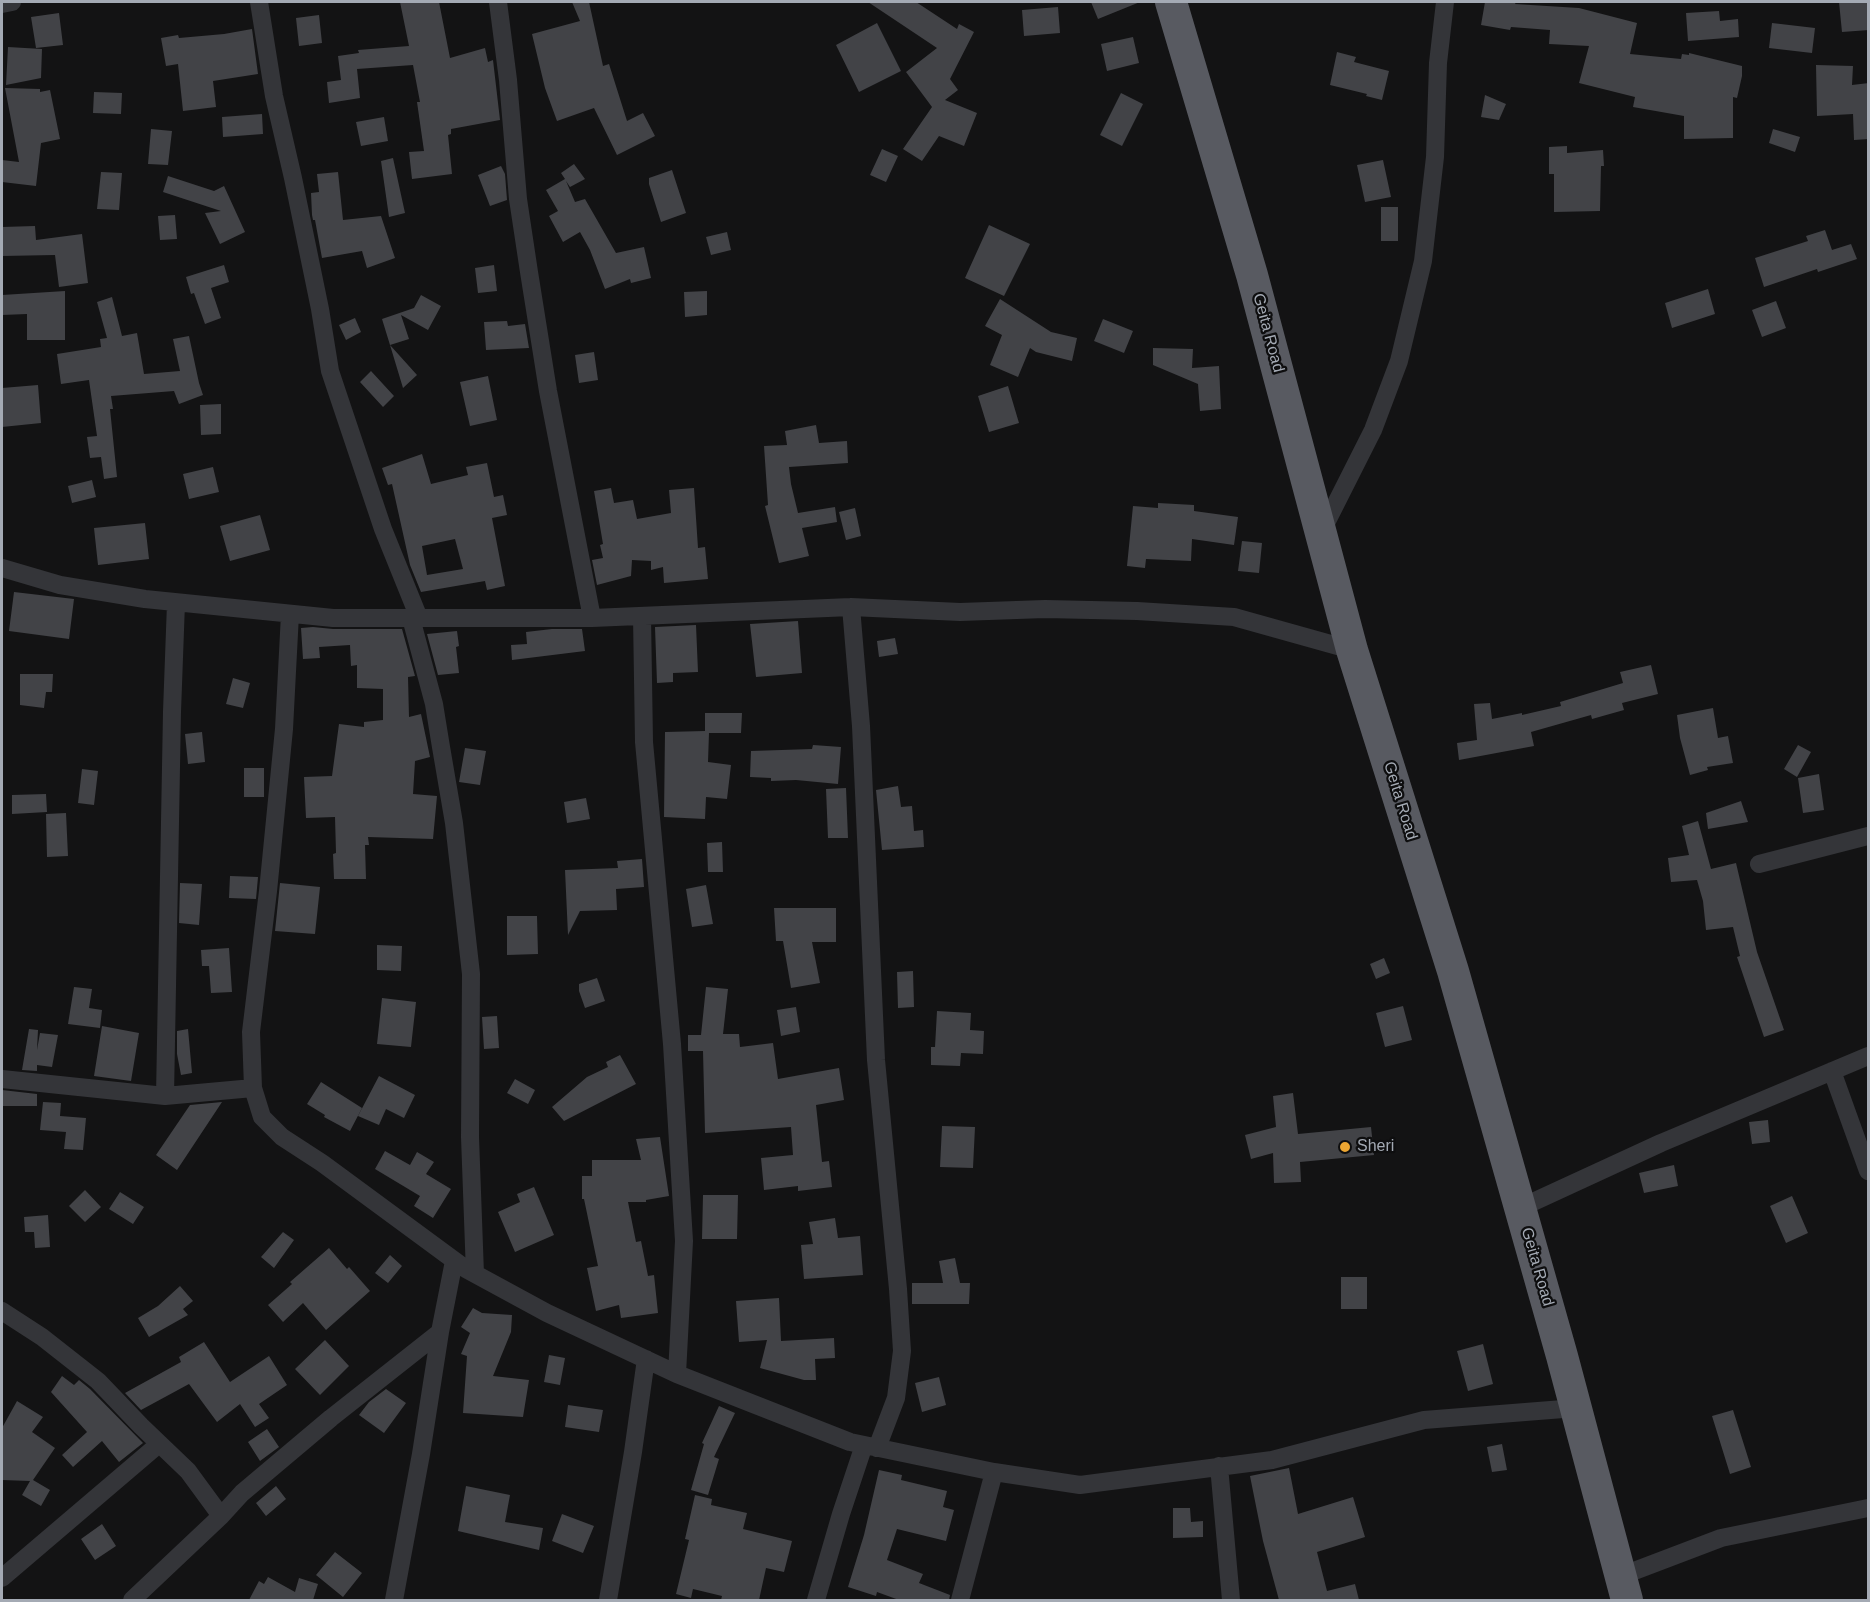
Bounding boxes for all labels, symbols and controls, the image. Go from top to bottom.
street label: Geita Road [1248,291,1288,375]
street label: Geita Road [1379,759,1421,843]
place label: Sheri [1357,1137,1394,1157]
marker: Sheri [1338,1140,1352,1154]
street label: Geita Road [1517,1225,1557,1309]

